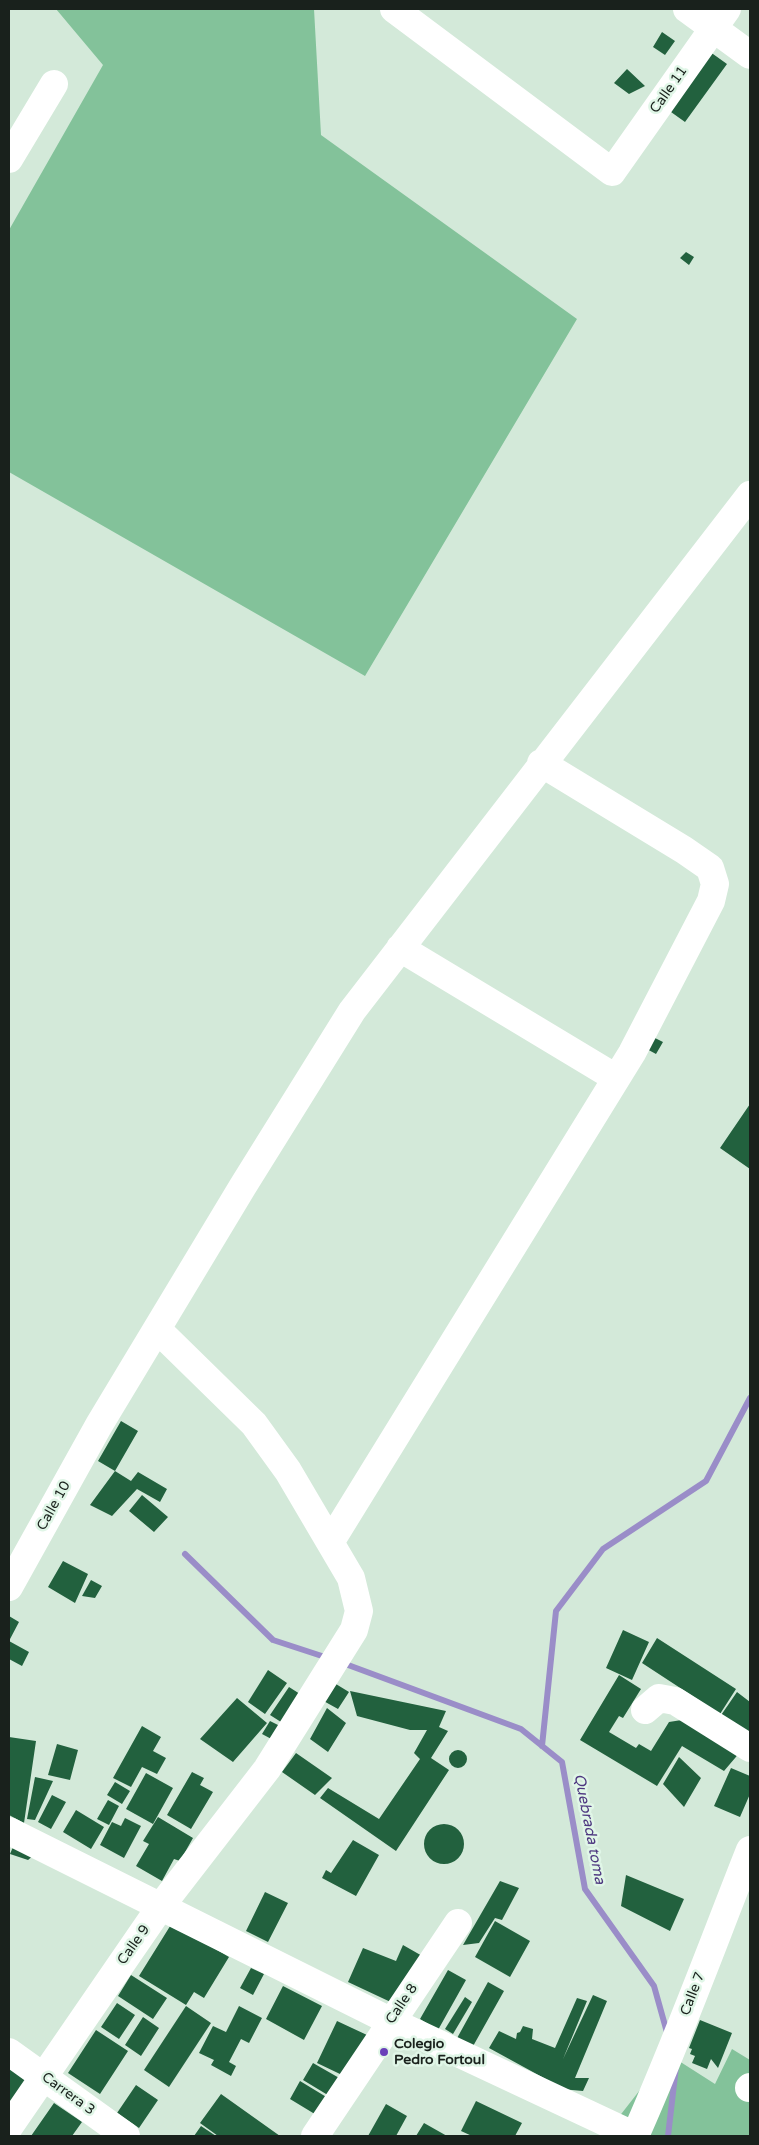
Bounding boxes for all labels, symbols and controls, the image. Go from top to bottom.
street label: Calle 11 [647,63,691,117]
street label: Calle 10 [34,1478,74,1534]
water label: Quebrada toma [569,1772,609,1886]
street label: Calle 9 [114,1922,154,1968]
street label: Calle 7 [677,1970,709,2018]
street label: Calle 8 [382,1981,422,2027]
place label: Colegio Pedro Fortoul [394,2036,485,2068]
marker: Colegio Pedro Fortoul [378,2046,390,2058]
street label: Carrera 3 [38,2069,98,2119]

